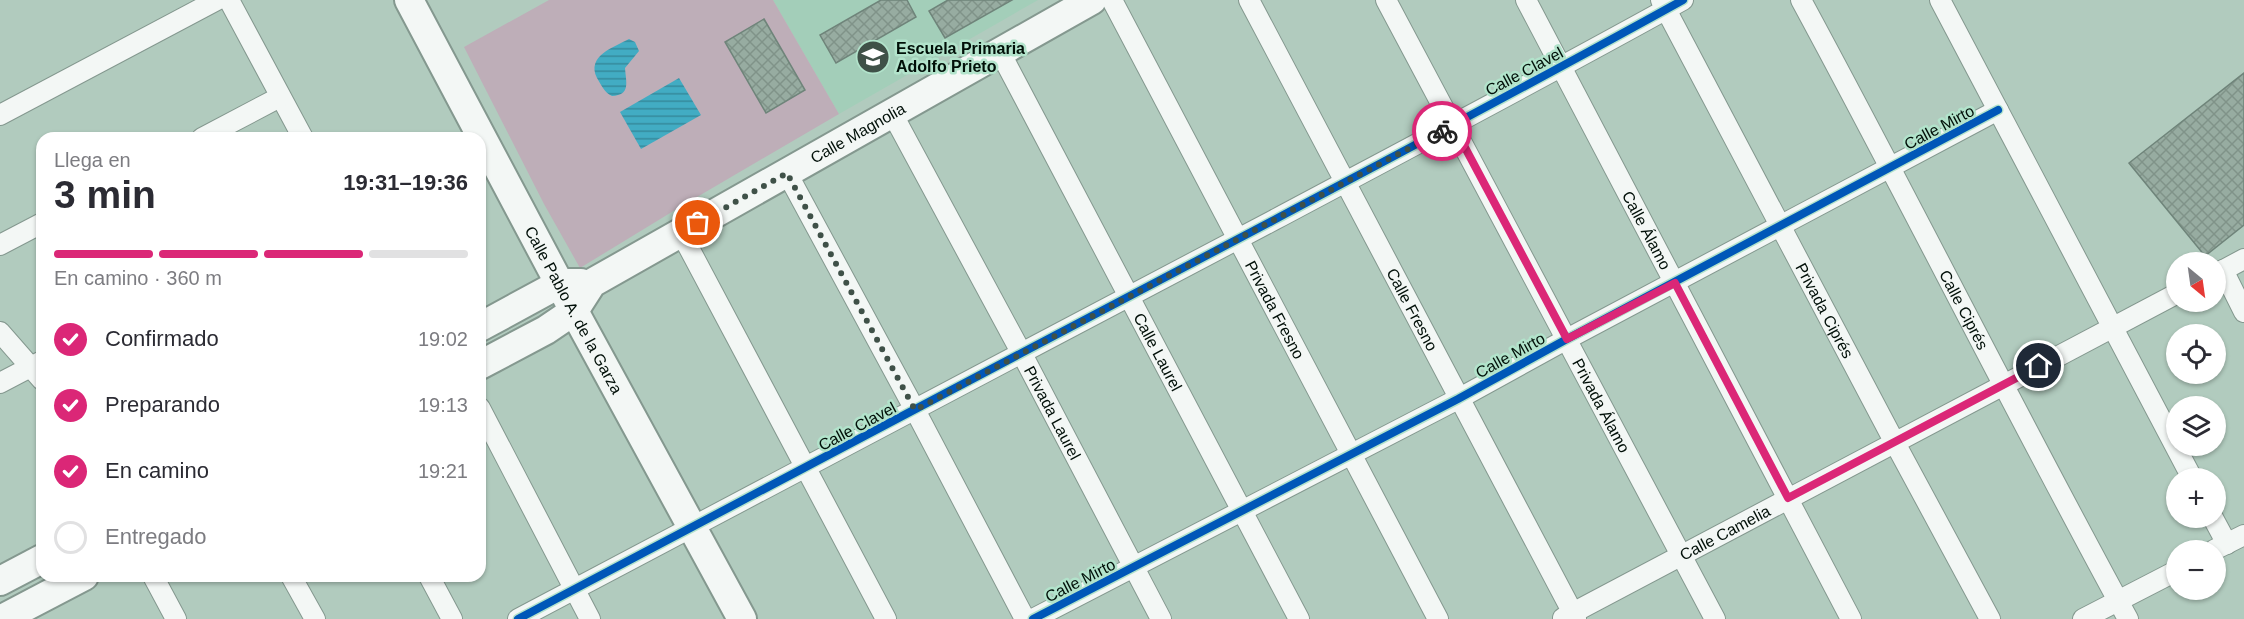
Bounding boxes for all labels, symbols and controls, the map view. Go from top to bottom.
school or university icon: Escuela Primaria Adolfo Prieto [855,39,891,75]
place label: Escuela Primaria Adolfo Prieto [896,40,1025,75]
street label: Calle Clavel [1483,44,1566,99]
street label: Calle Magnolia [808,100,908,167]
courier [1412,101,1472,161]
street label: Calle Mirto [1901,102,1977,153]
icon: bike [1426,115,1459,148]
text: Llega en [54,149,131,171]
text: 19:31–19:36 [343,170,468,195]
text: 3 min [54,173,156,216]
street label: Calle Álamo [1619,188,1674,273]
pin [672,197,723,248]
icon: bag [681,206,714,239]
street label: Calle Pablo A. de la Garza [522,223,626,397]
north arrow [2166,252,2226,312]
map controls [2166,252,2226,600]
street label: Privada Fresno [1242,258,1308,362]
street label: Privada Ciprés [1792,260,1857,361]
street label: Calle Fresno [1383,266,1441,354]
text: En camino · 360 m [54,267,222,289]
street label: Calle Ciprés [1936,267,1991,352]
street label: Calle Laurel [1130,310,1185,394]
icon: check [54,323,87,356]
button: locate [2166,324,2226,384]
text: Confirmado [105,326,219,351]
text: 19:02 [418,328,468,350]
street label: Calle Mirto [1473,329,1548,381]
pin [2013,340,2064,391]
icon: home [2022,349,2055,382]
street label: Privada Álamo [1569,356,1633,456]
street label: Privada Laurel [1021,363,1084,462]
icon: check [54,389,87,422]
text: Preparando [105,392,220,417]
text: 19:13 [418,394,468,416]
button: layers [2166,396,2226,456]
street label: Calle Clavel [816,399,899,454]
icon: check [54,455,87,488]
text: En camino [105,458,209,483]
text: 19:21 [418,460,468,482]
button: + [2166,468,2226,528]
street label: Calle Camelia [1677,502,1773,564]
text: Entregado [105,524,207,549]
button: − [2166,540,2226,600]
street label: Calle Mirto [1042,555,1118,605]

